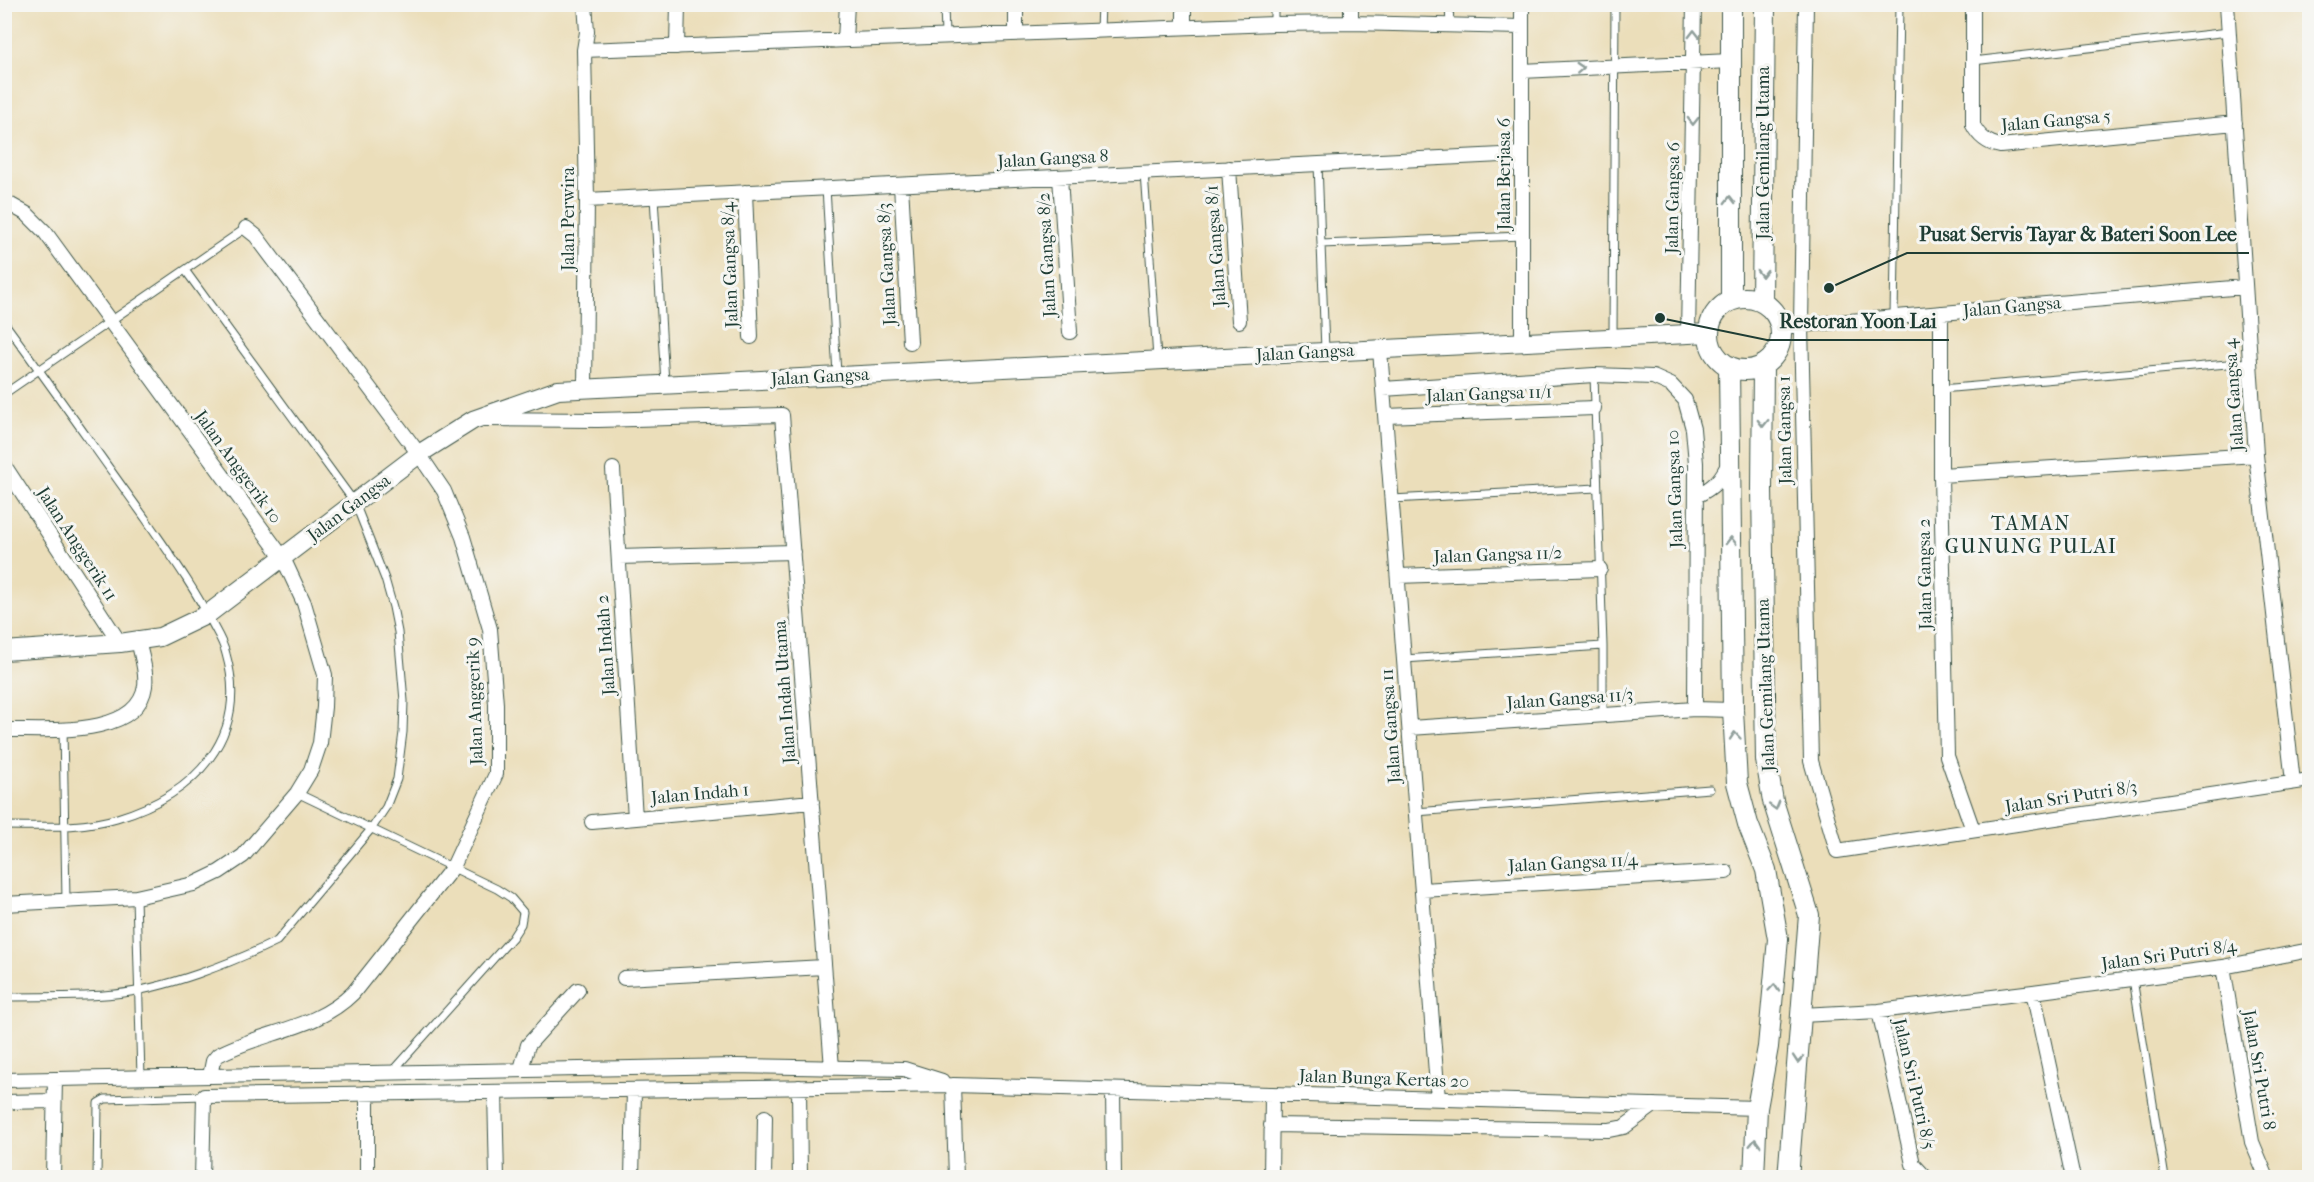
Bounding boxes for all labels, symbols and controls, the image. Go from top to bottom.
one-way arrow [1688,29,1700,38]
one-way arrow [1576,62,1585,75]
street label: Jalan Gemilang Utama [1753,66,1774,242]
street label: Jalan Gangsa 5 [1998,106,2112,136]
one-way arrow [1686,117,1699,126]
street label: Jalan Berjasa 6 [1494,118,1515,232]
street label: Jalan Gangsa 6 [1661,142,1684,256]
street label: Jalan Gangsa 8 [995,146,1109,173]
street label: Jalan Perwira [558,166,579,273]
street label: Jalan Gangsa 8/1 [1201,184,1231,310]
street label: Jalan Gangsa 8/2 [1033,192,1061,320]
one-way arrow [1724,195,1736,204]
street label: Jalan Gangsa 8/4 [717,201,743,330]
street label: Jalan Gangsa 8/3 [873,202,901,328]
callout: Pusat Servis Tayar & Bateri Soon Lee [1907,215,2249,253]
text: Pusat Servis Tayar & Bateri Soon Lee [1919,223,2237,246]
one-way arrow [1756,268,1768,277]
street label: Jalan Gangsa [1960,292,2063,322]
callout: Restoran Yoon Lai [1767,302,1949,340]
text: Restoran Yoon Lai [1779,310,1938,333]
street label: Jalan Gangsa 4 [2220,338,2249,454]
street label: Jalan Gangsa [1253,340,1355,366]
street label: Jalan Gangsa [768,364,870,390]
street label: Jalan Gangsa 1 [1774,375,1796,487]
street label: Jalan Gangsa 11/1 [1424,381,1552,407]
street label: Jalan Anggerik 10 [189,405,286,528]
one-way arrow [1757,419,1769,428]
street label: Jalan Gangsa 10 [1662,429,1688,551]
street label: Jalan Gangsa [302,470,395,547]
street label: Jalan Anggerik 11 [31,481,122,605]
district label: TAMAN GUNUNG PULAI [1945,512,2117,558]
street label: Jalan Gangsa 2 [1914,518,1937,632]
one-way arrow [1725,537,1737,546]
street label: Jalan Gangsa 11/2 [1431,542,1563,568]
street label: Jalan Indah 2 [592,594,620,698]
street label: Jalan Gemilang Utama [1752,597,1780,774]
street label: Jalan Indah Utama [769,619,801,766]
street label: Jalan Anggerik 9 [462,637,488,767]
street label: Jalan Gangsa 11 [1377,668,1406,786]
street label: Jalan Gangsa 11/3 [1504,684,1634,714]
one-way arrow [1729,731,1742,740]
street label: Jalan Sri Putri 8/3 [2001,776,2139,818]
street label: Jalan Indah 1 [648,779,750,809]
one-way arrow [1768,801,1780,811]
street label: Jalan Gangsa 11/4 [1506,849,1639,877]
street label: Jalan Sri Putri 8/4 [2098,935,2238,975]
one-way arrow [1767,983,1780,992]
street label: Jalan Sri Putri 8 [2238,1006,2280,1132]
street label: Jalan Sri Putri 8/5 [1888,1014,1939,1152]
one-way arrow [1791,1054,1804,1063]
street label: Jalan Bunga Kertas 20 [1297,1065,1469,1092]
one-way arrow [1749,1138,1762,1147]

